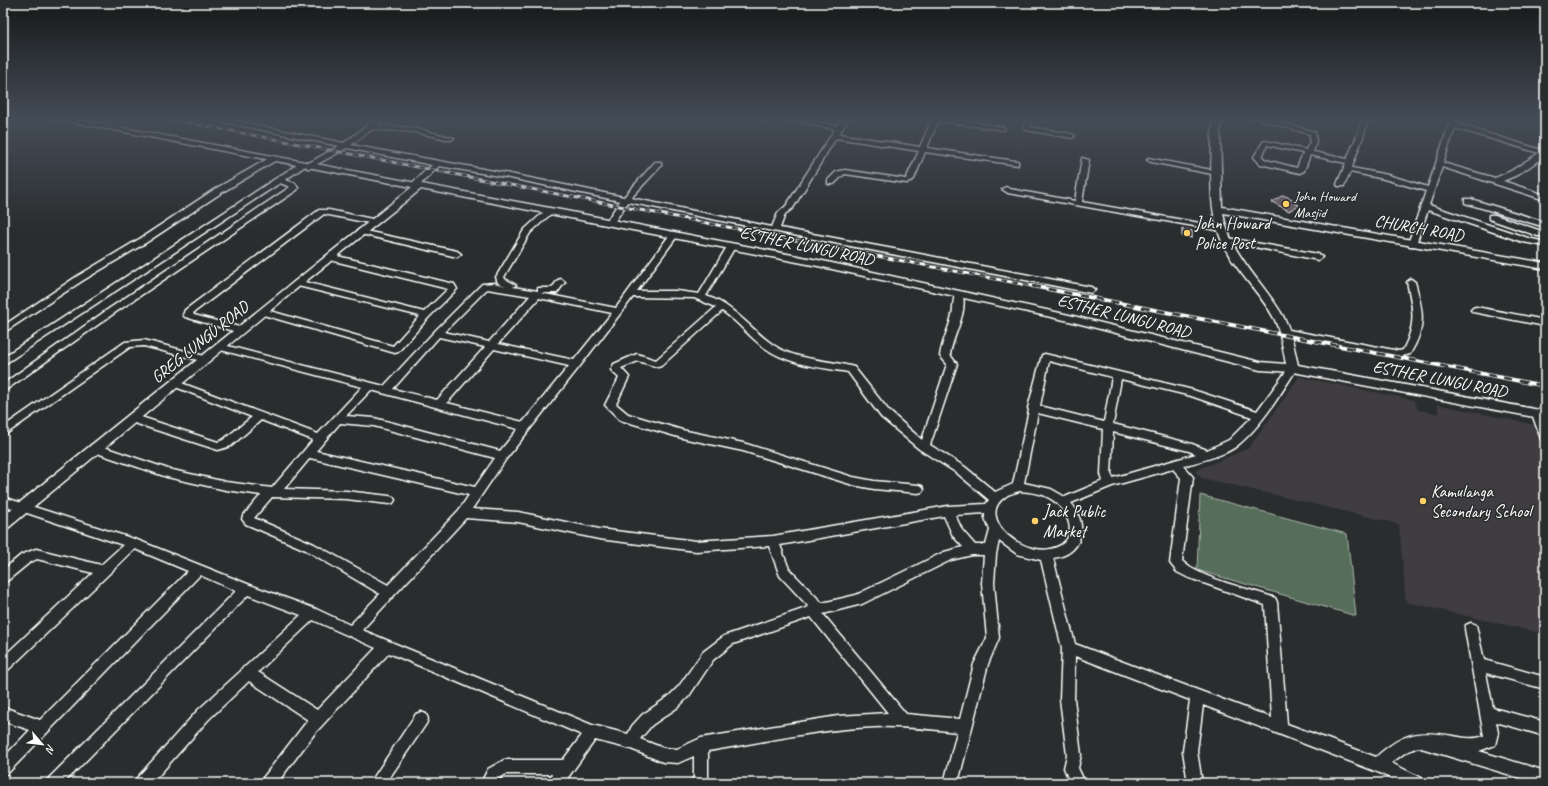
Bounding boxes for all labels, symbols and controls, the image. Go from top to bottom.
place label: John Howard Masjid [1293,188,1358,221]
marker: John Howard Masjid [1281,199,1291,209]
street label: CHURCH ROAD [1373,210,1467,246]
place label: John Howard Police Post [1194,213,1273,254]
street label: ESTHER LUNGU ROAD [738,222,878,271]
marker: John Howard Police Post [1182,228,1192,238]
street label: ESTHER LUNGU ROAD [1055,289,1195,343]
street label: GREG LUNGU ROAD [147,296,254,388]
street label: ESTHER LUNGU ROAD [1371,356,1511,403]
place label: Kamulanga Secondary School [1431,481,1534,522]
marker: Kamulanga Secondary School [1418,496,1428,506]
place label: Jack Public Market [1042,501,1106,542]
marker: Jack Public Market [1030,516,1040,526]
north arrow [22,724,62,764]
text: N [42,742,59,757]

